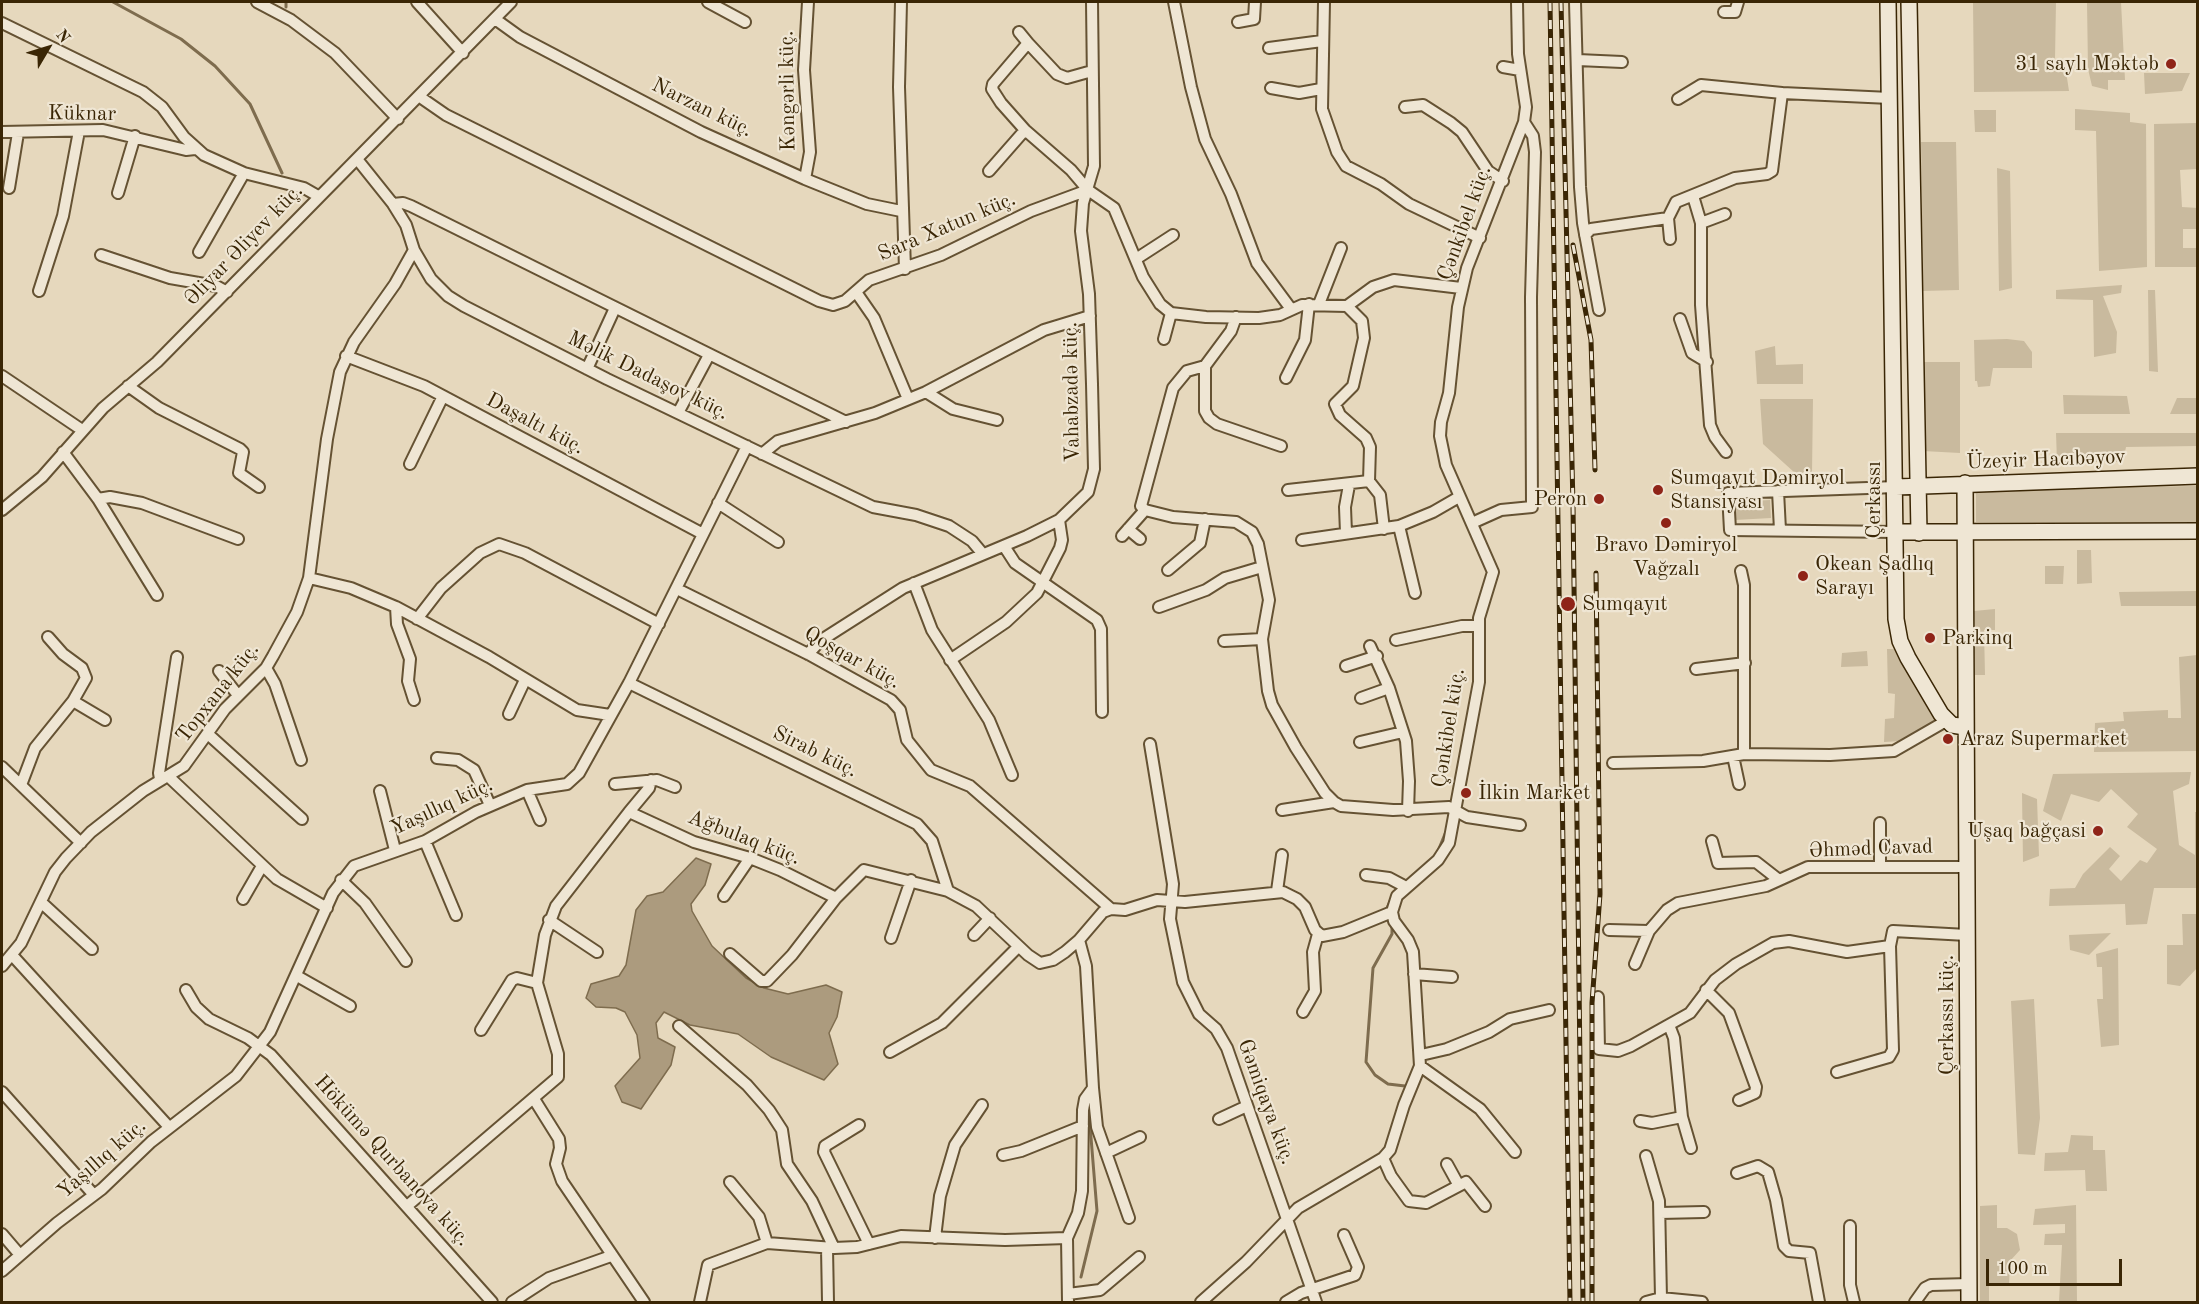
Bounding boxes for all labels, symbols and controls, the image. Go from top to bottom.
north arrow [18,18,78,78]
text: N [52,27,72,47]
street label: Kəngərli küç. [774,30,802,152]
place label: 31 saylı Məktəb [2015,51,2159,77]
marker: 31 saylı Məktəb [2164,57,2178,71]
street label: Narzan küç. [647,73,757,143]
street label: Küknar [48,101,116,127]
street label: Çənkibel küç. [1433,162,1497,284]
street label: Əliyar Əliyev küç. [179,179,309,311]
street label: Sara Xatun küç. [874,187,1020,267]
street label: Vahabzadə küç. [1058,321,1086,463]
street label: Məlik Dadaşov küç. [563,326,733,426]
street label: Daşaltı küç. [481,388,589,460]
street label: Üzeyir Hacıbəyov [1966,445,2126,475]
street label: Çerkassı [1861,461,1887,539]
place label: Sumqayıt Dəmiryol Stansiyası [1670,465,1845,515]
marker: Sumqayıt Dəmiryol Stansiyası [1651,483,1665,497]
place label: Peron [1534,486,1587,512]
marker: Peron [1592,492,1606,506]
marker: Bravo Dəmiryol Vağzalı [1659,516,1673,530]
place label: Bravo Dəmiryol Vağzalı [1595,532,1737,582]
place label: Okean Şadlıq Sarayı [1815,551,1934,601]
marker: Okean Şadlıq Sarayı [1796,569,1810,583]
place label: Sumqayıt [1582,591,1668,617]
marker: Sumqayıt [1559,595,1577,613]
street label: Qoşqar küç. [799,621,905,695]
place label: Parkinq [1942,625,2013,651]
marker: Parkinq [1923,631,1937,645]
street label: Topxana küç. [171,638,265,748]
street label: Çənkibel küç. [1427,666,1471,790]
street label: Sirab küç. [768,721,862,783]
place label: Araz Supermarket [1960,726,2127,752]
marker: Araz Supermarket [1941,732,1955,746]
street label: Yaşıllıq küç. [387,772,497,842]
place label: İlkin Market [1478,780,1590,806]
marker: İlkin Market [1459,786,1473,800]
street label: Ağbulaq küç. [684,805,804,871]
place label: Uşaq bağçasi [1967,818,2086,844]
marker: Uşaq bağçasi [2091,824,2105,838]
street label: Əhməd Cavad [1808,834,1934,864]
street label: Çerkassı küç. [1934,955,1960,1075]
street label: Gəmiqaya küç. [1232,1036,1300,1168]
street label: Hökümə Qurbanova küç. [308,1070,476,1252]
street label: Yaşıllıq küç. [52,1114,152,1204]
scale bar [1989,1247,2126,1285]
text: 100 m [1997,1260,2048,1278]

